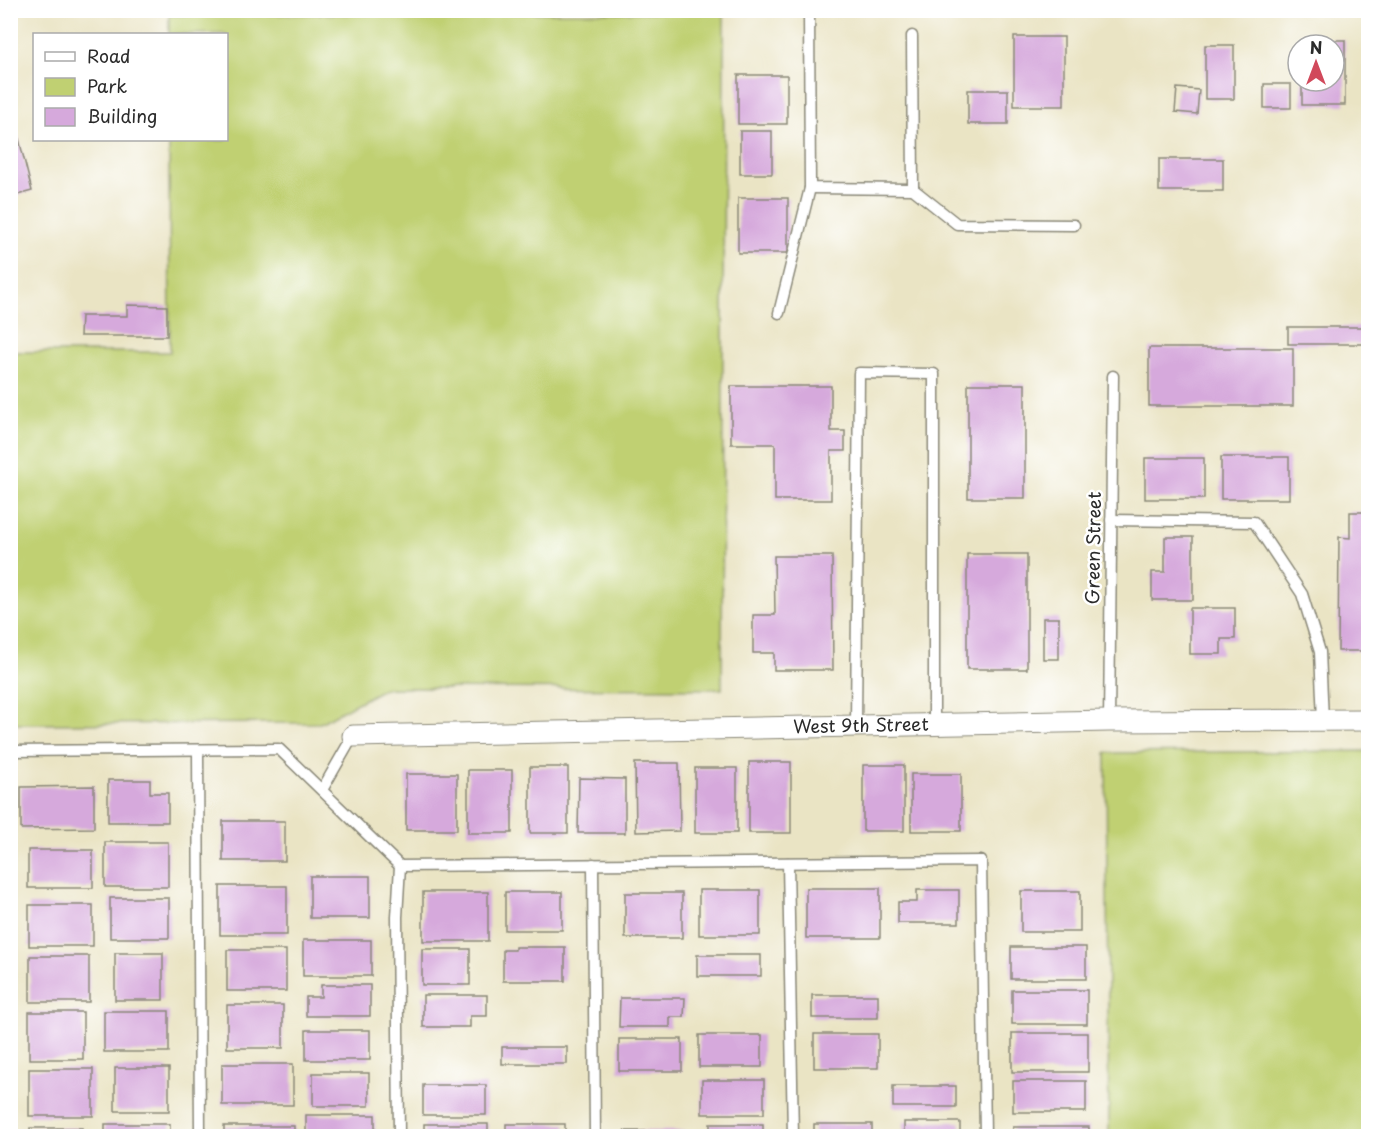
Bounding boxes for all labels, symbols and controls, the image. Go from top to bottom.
legend [33,33,228,141]
north arrow [1286,33,1346,93]
text: N [1310,35,1322,59]
text: Road [87,42,131,69]
text: Park [87,72,127,99]
text: Building [87,102,157,129]
street label: Green Street [1078,491,1107,605]
street label: West 9th Street [793,710,929,739]

